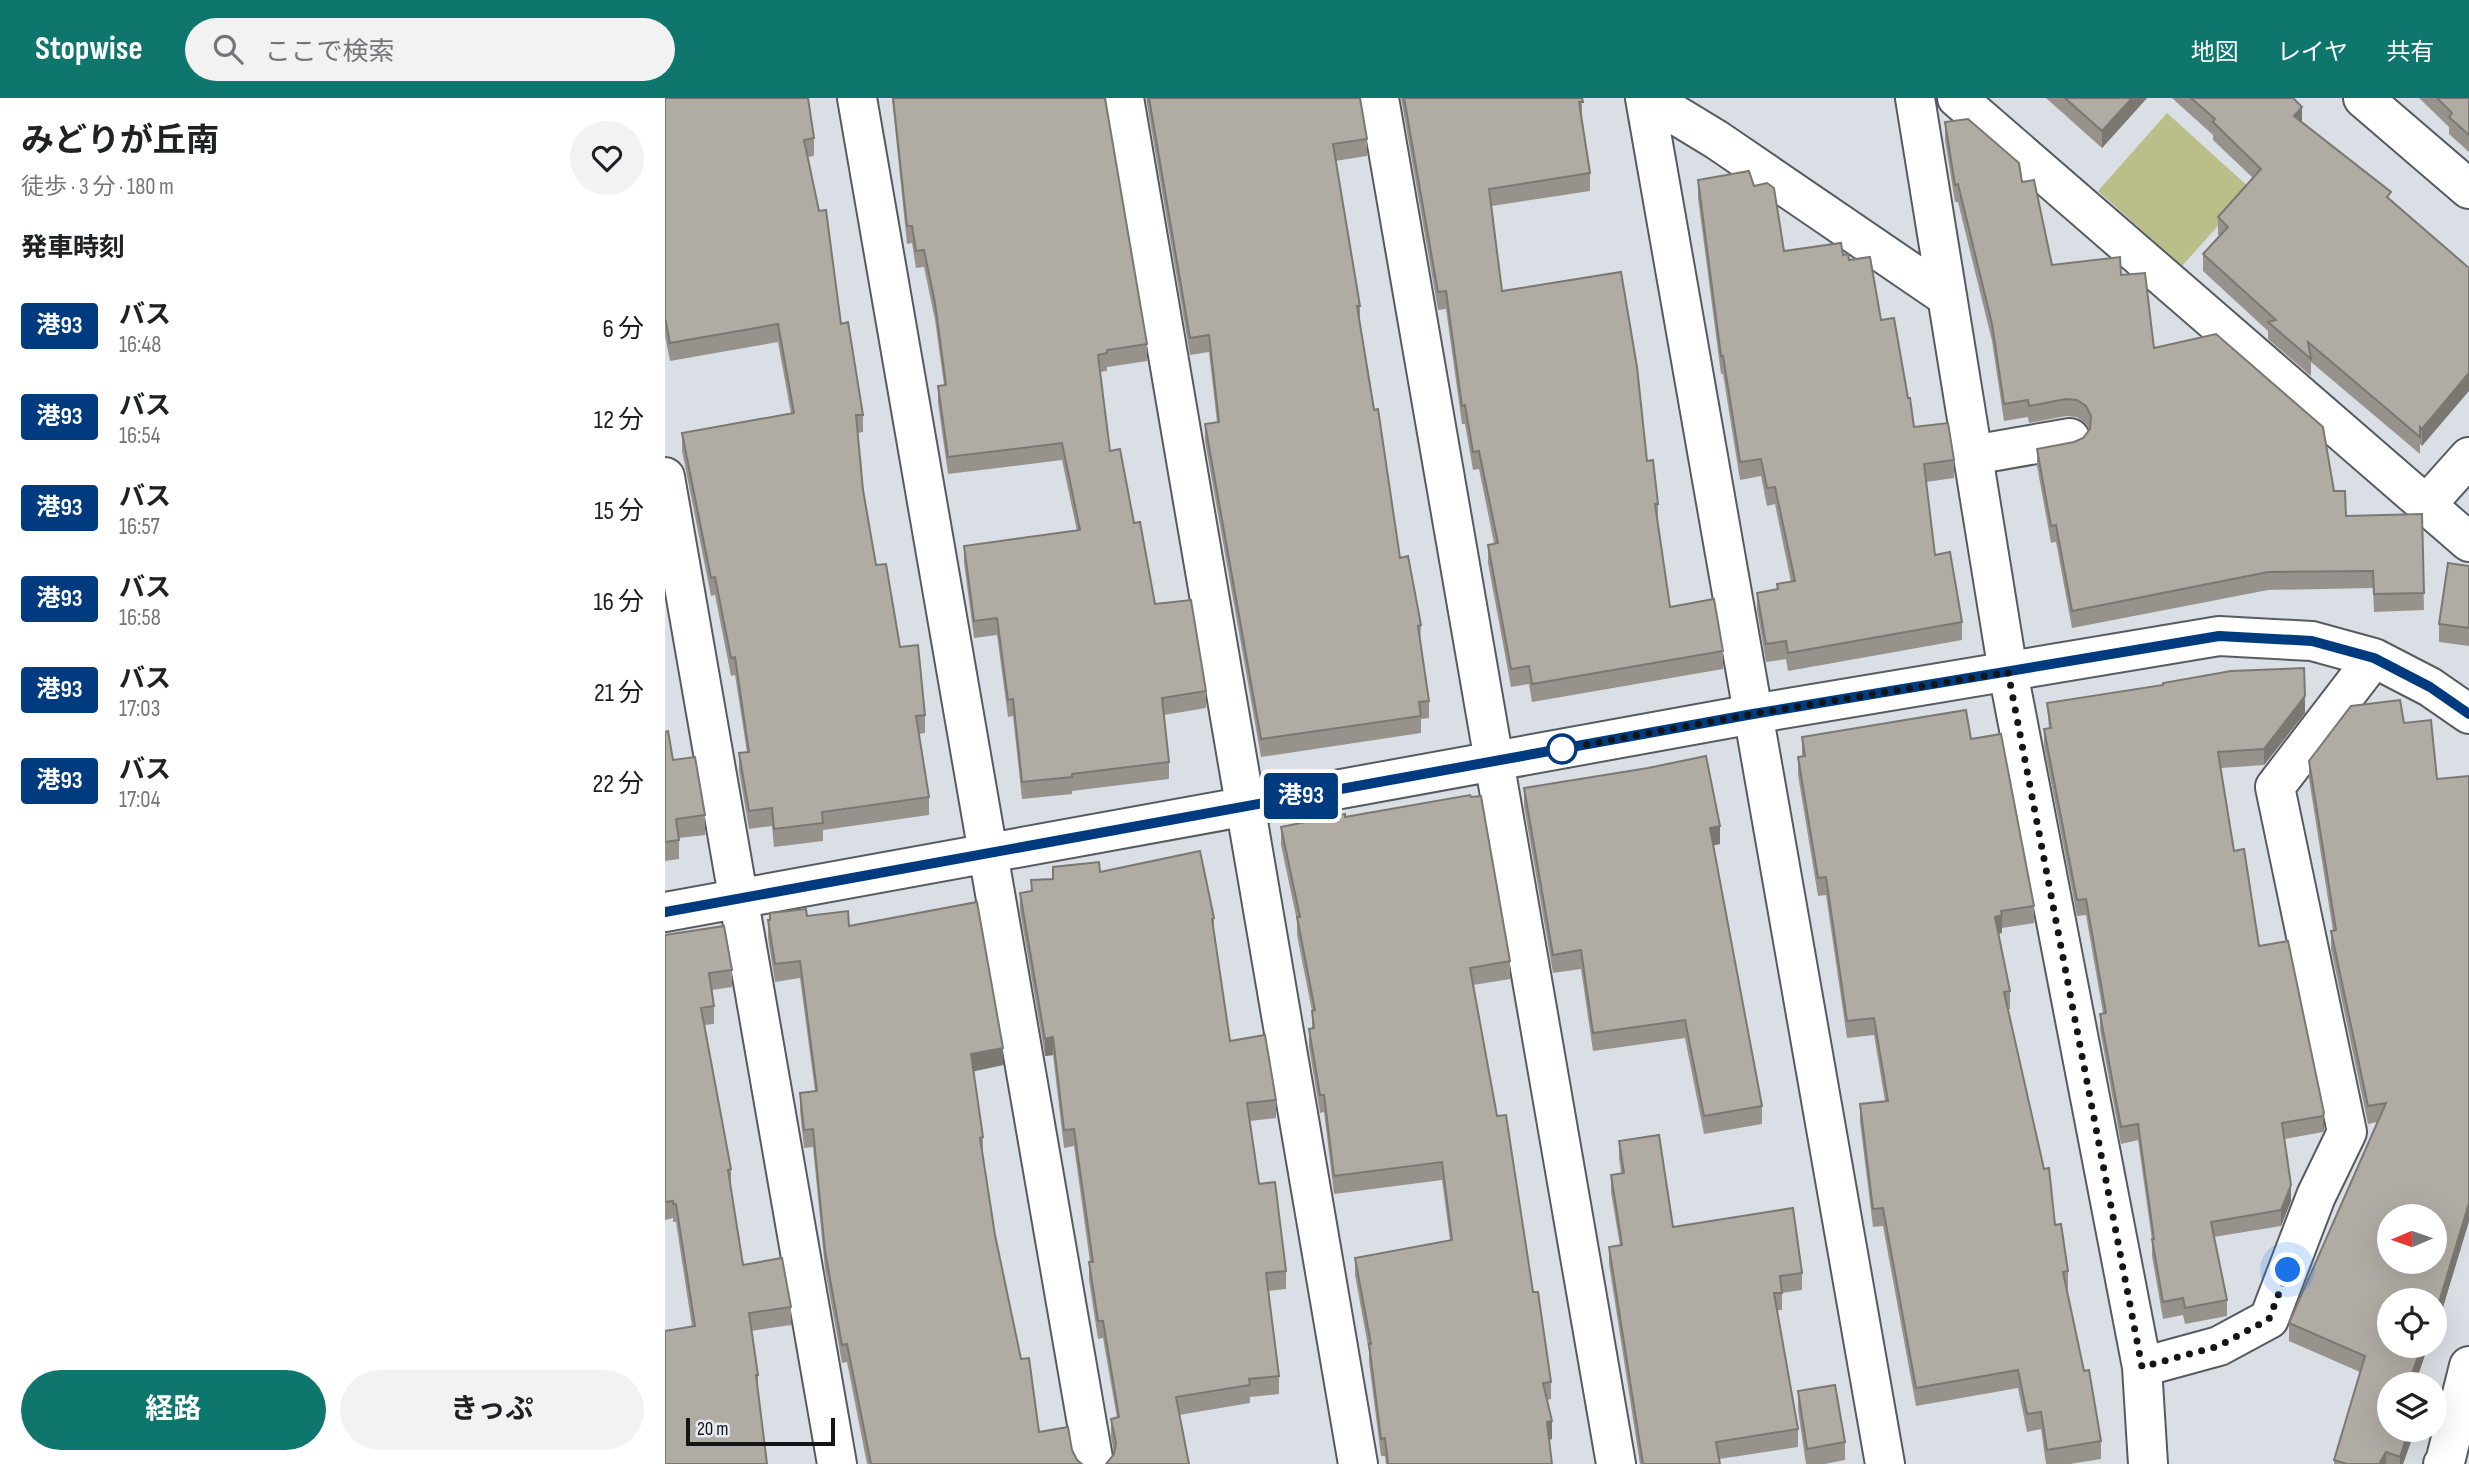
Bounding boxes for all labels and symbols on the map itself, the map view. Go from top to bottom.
unlabelled marker [1547,734,1577,764]
line badge: 港93 [1261,773,1341,819]
north arrow [2377,1204,2447,1274]
your location [2270,1252,2305,1287]
scale bar [686,1415,835,1447]

